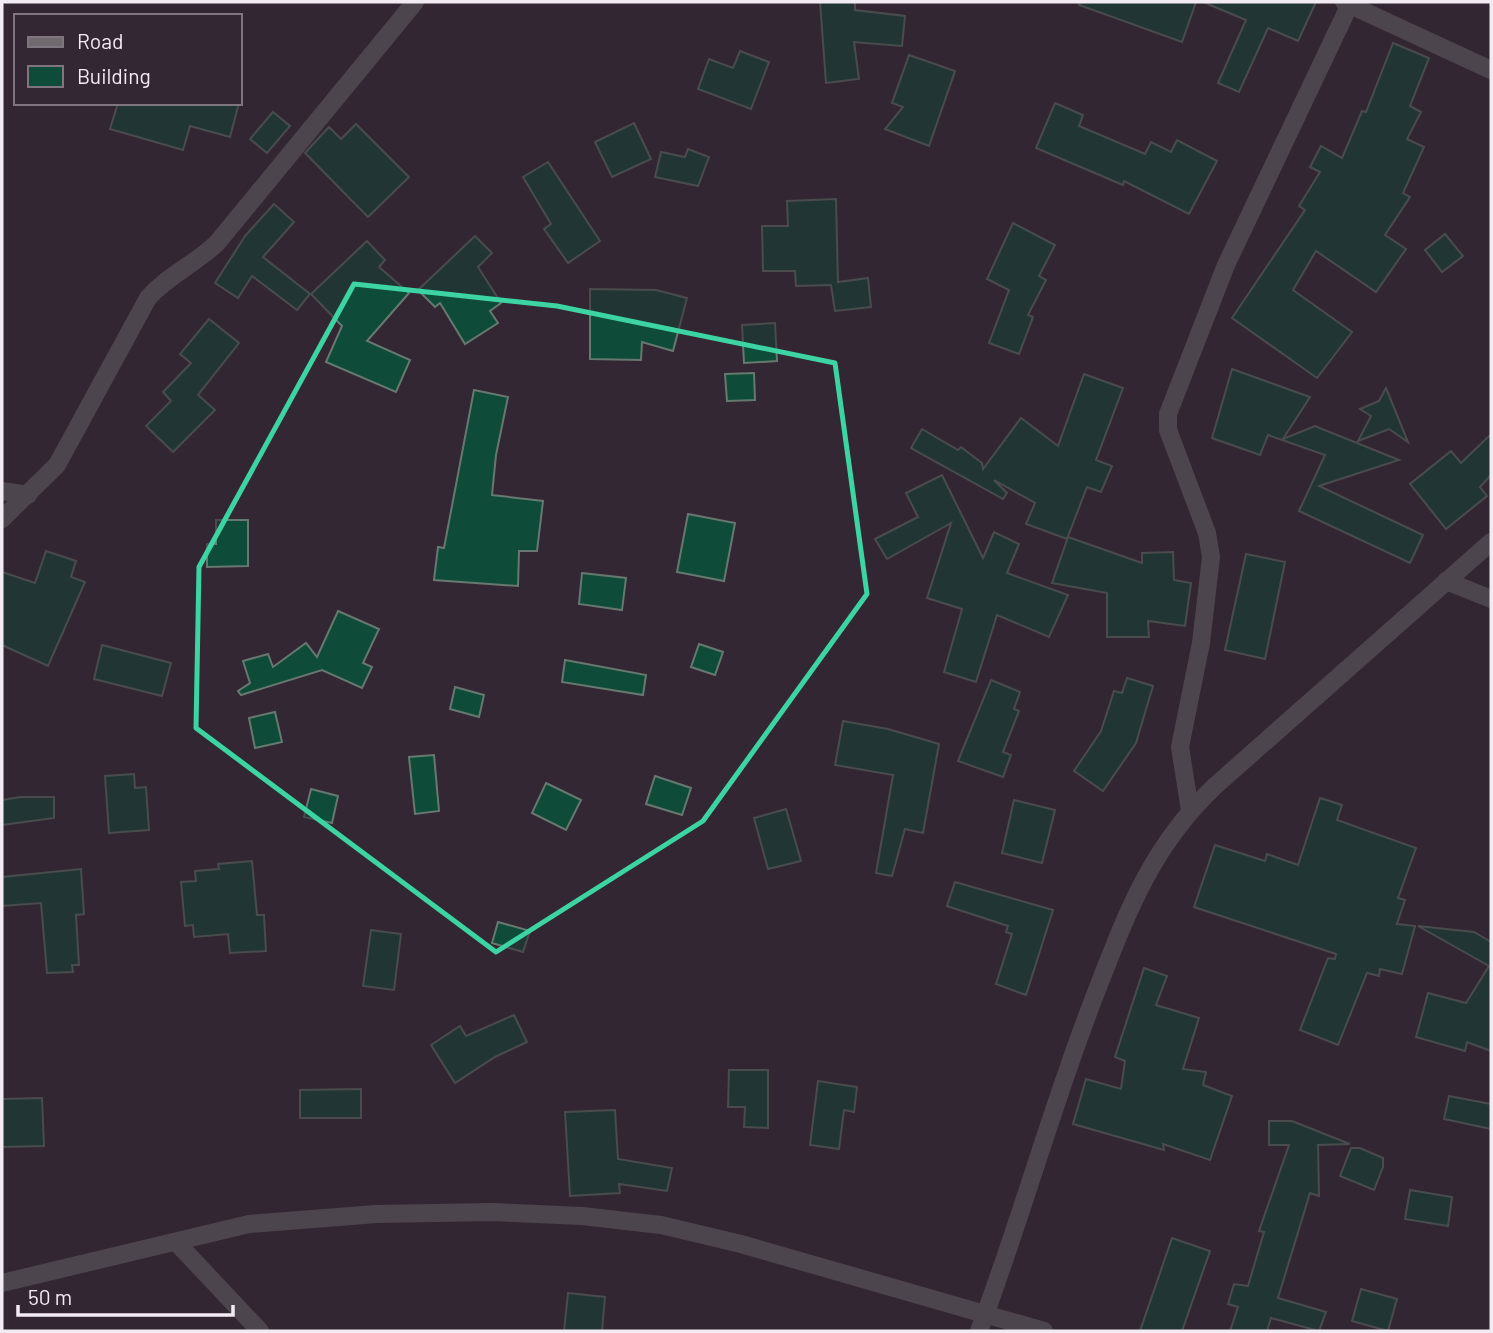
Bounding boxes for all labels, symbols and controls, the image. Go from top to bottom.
legend [14,14,242,105]
text: Road [77,28,123,53]
text: Building [77,63,151,88]
scale bar [18,1274,233,1318]
text: 50 m [28,1284,72,1309]

